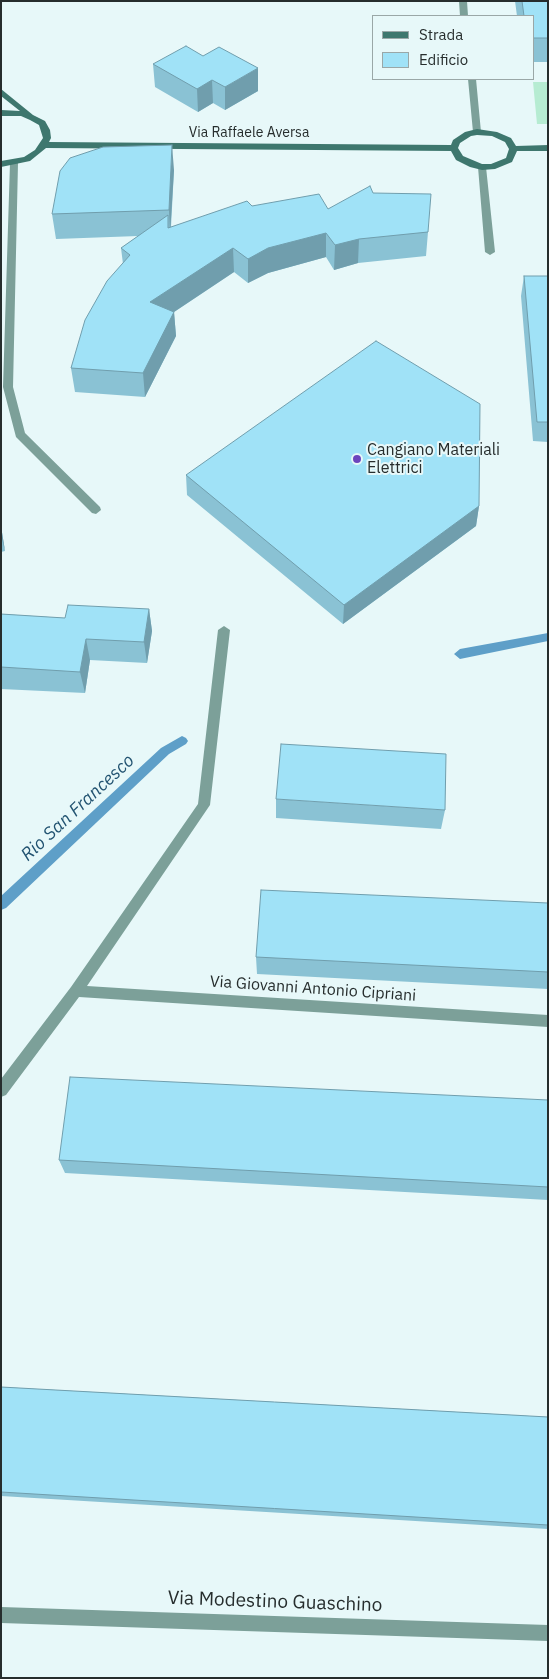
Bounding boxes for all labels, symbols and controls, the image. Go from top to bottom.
legend [372,15,534,80]
text: Strada [419,25,463,44]
text: Edificio [419,50,468,69]
street label: Via Raffaele Aversa [189,125,309,141]
place label: Cangiano Materiali Elettrici [367,440,500,478]
marker: Cangiano Materiali Elettrici [351,453,363,465]
water label: Rio San Francesco [17,750,139,866]
street label: Via Giovanni Antonio Cipriani [209,972,417,1006]
street label: Via Modestino Guaschino [167,1587,383,1617]

